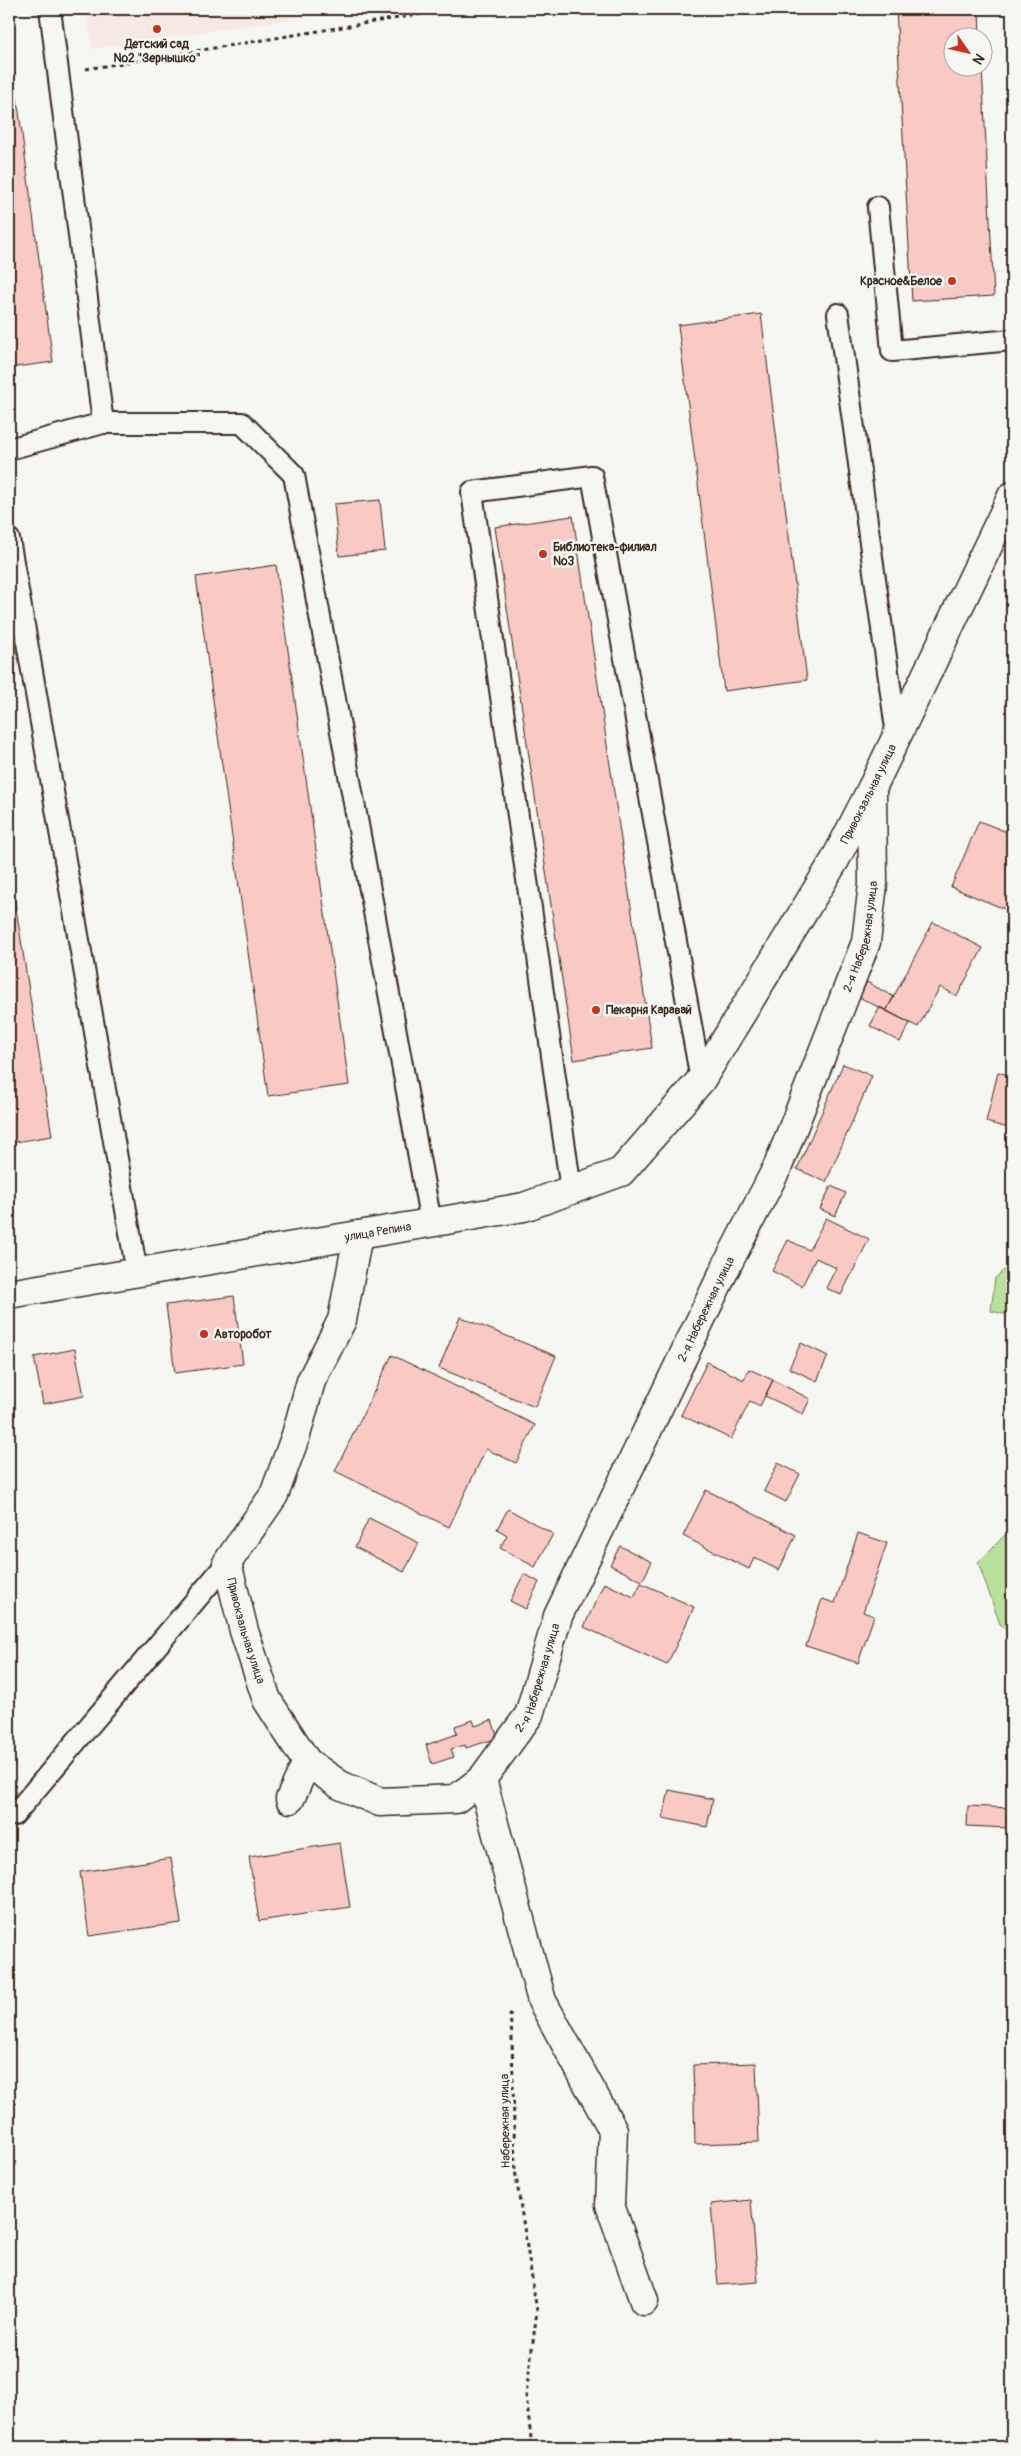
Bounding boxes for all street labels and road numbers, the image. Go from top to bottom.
street label: Привокзальная улица [838,741,900,847]
street label: 2-я Набережная улица [840,880,881,994]
street label: улица Репина [342,1219,413,1245]
street label: 2-я Набережная улица [675,1254,738,1364]
street label: Привокзальная улица [223,1576,268,1686]
street label: 2-я Набережная улица [512,1621,564,1735]
street label: Набережная улица [497,2073,514,2168]

